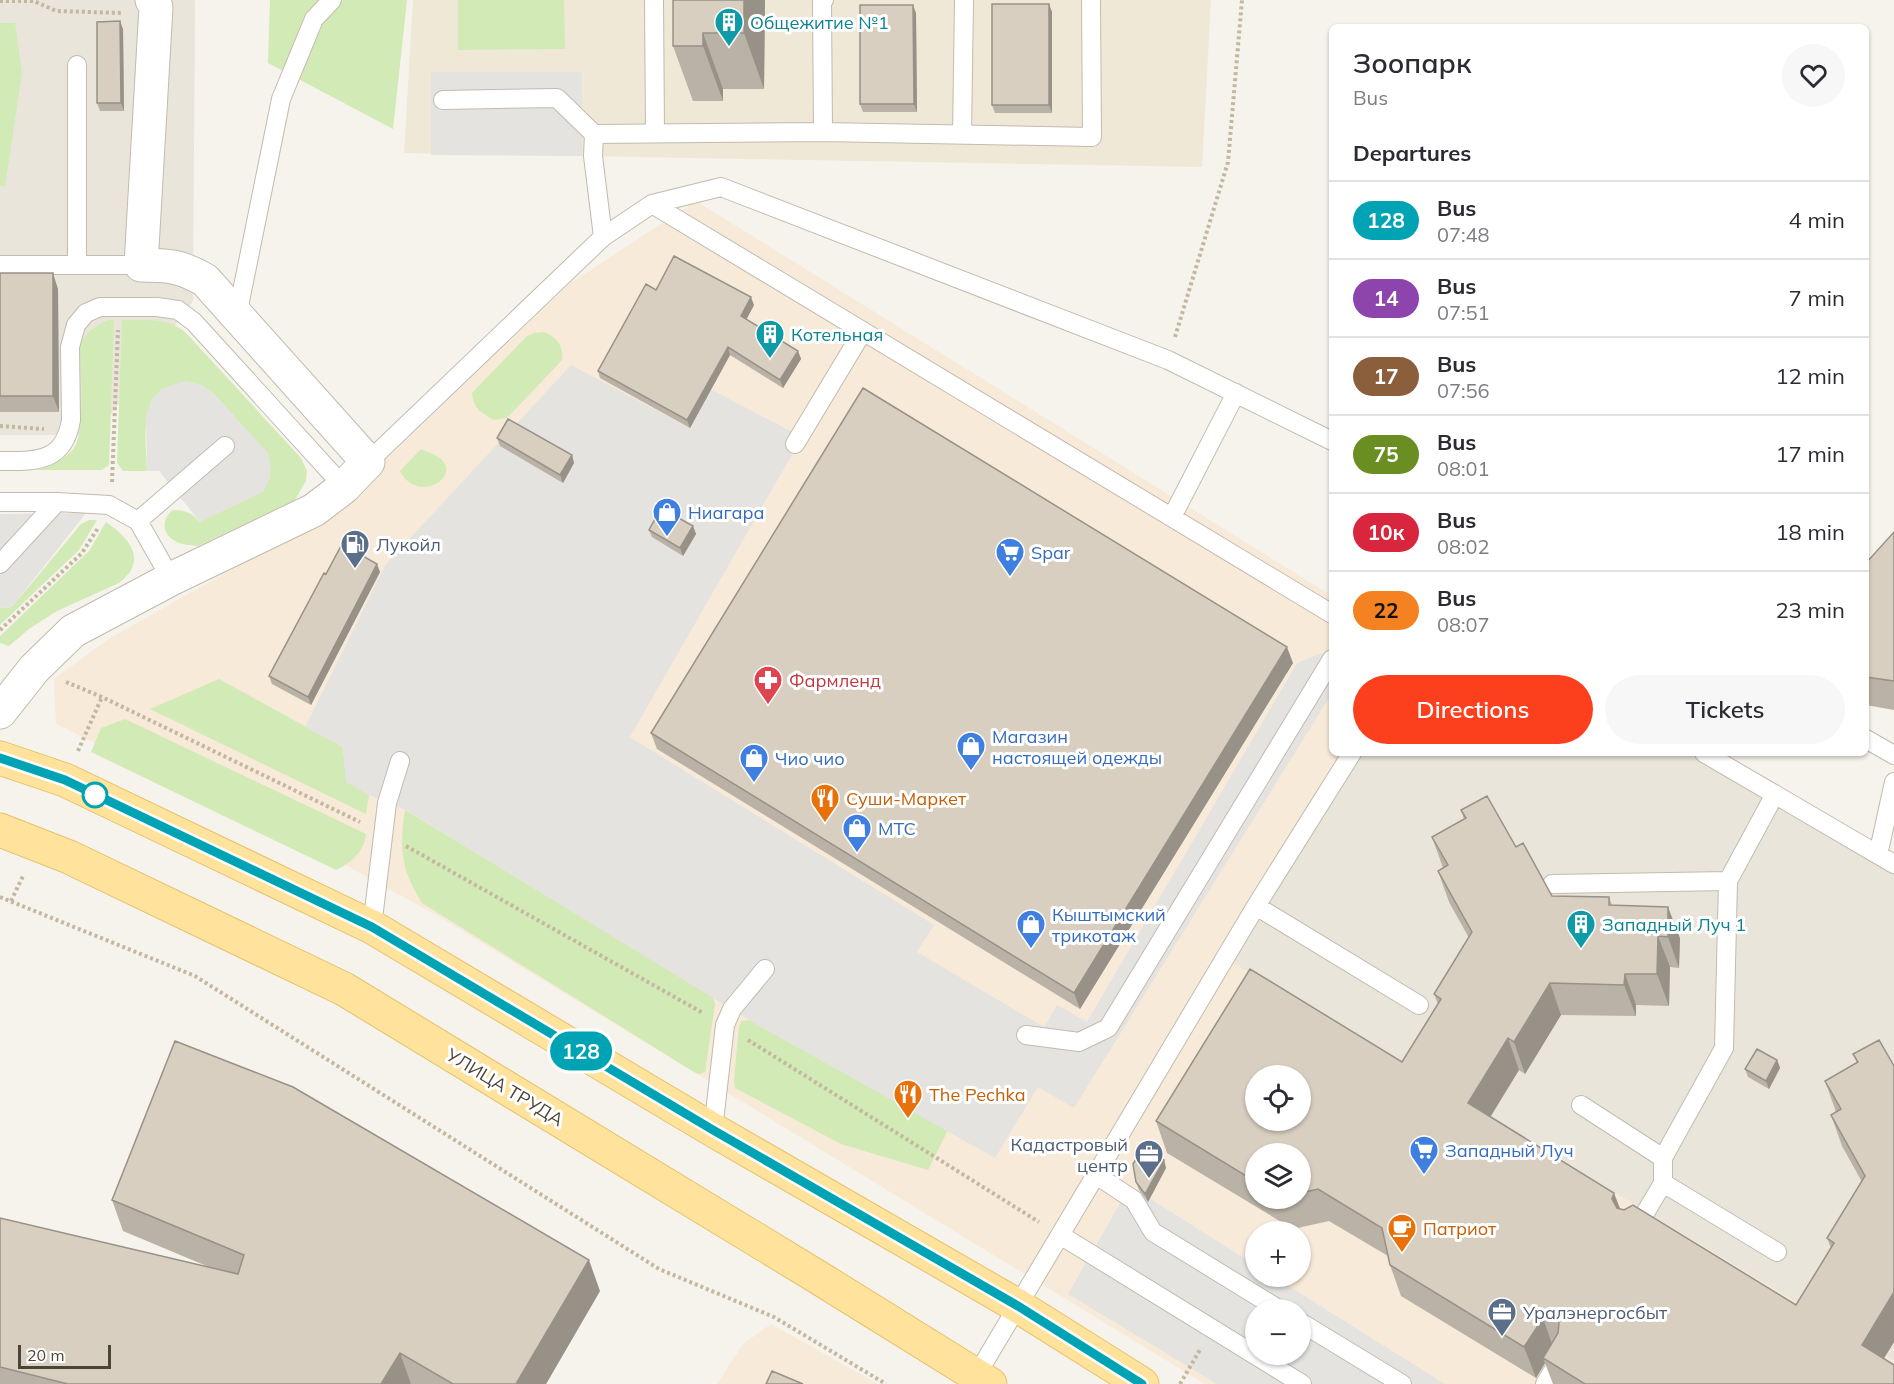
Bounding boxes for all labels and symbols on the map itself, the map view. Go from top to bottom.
building icon: Общежитие №1 [713,6,745,48]
place label: Общежитие №1 [750,11,889,34]
building icon: Котельная [754,318,786,360]
place label: Котельная [791,323,883,346]
shop icon: Ниагара [651,496,683,538]
place label: Ниагара [688,501,764,524]
fuel station icon: Лукойл [339,528,371,570]
place label: Лукойл [376,533,441,556]
supermarket icon: Spar [994,536,1026,578]
place label: Spar [1031,541,1071,564]
pharmacy icon: Фармленд [752,664,784,706]
place label: Фармленд [789,669,881,692]
place label: Магазин настоящей одежды [992,725,1162,769]
shop icon: Магазин настоящей одежды [955,730,987,772]
shop icon: Чио чио [738,742,770,784]
place label: Чио чио [775,747,845,770]
unlabelled marker [82,782,108,808]
restaurant icon: Суши-Маркет [809,782,841,824]
place label: Суши-Маркет [846,787,967,810]
shop icon: МТС [841,812,873,854]
place label: МТС [878,817,916,840]
place label: Кыштымский трикотаж [1052,903,1166,947]
shop icon: Кыштымский трикотаж [1015,908,1047,950]
building icon: Западный Луч 1 [1565,908,1597,950]
place label: Западный Луч 1 [1602,913,1746,936]
line badge: 128 [546,1032,616,1070]
street label: УЛИЦА ТРУДА [441,1042,568,1131]
restaurant icon: The Pechka [892,1078,924,1120]
place label: The Pechka [929,1083,1025,1106]
place label: Кадастровый центр [1010,1133,1128,1177]
supermarket icon: Западный Луч [1408,1134,1440,1176]
office icon: Кадастровый центр [1133,1138,1165,1180]
place label: Западный Луч [1445,1139,1574,1162]
cafe icon: Патриот [1386,1212,1418,1254]
place label: Патриот [1423,1217,1497,1240]
office icon: Уралэнергосбыт [1486,1296,1518,1338]
place label: Уралэнергосбыт [1522,1301,1668,1324]
scale bar [18,1342,111,1370]

